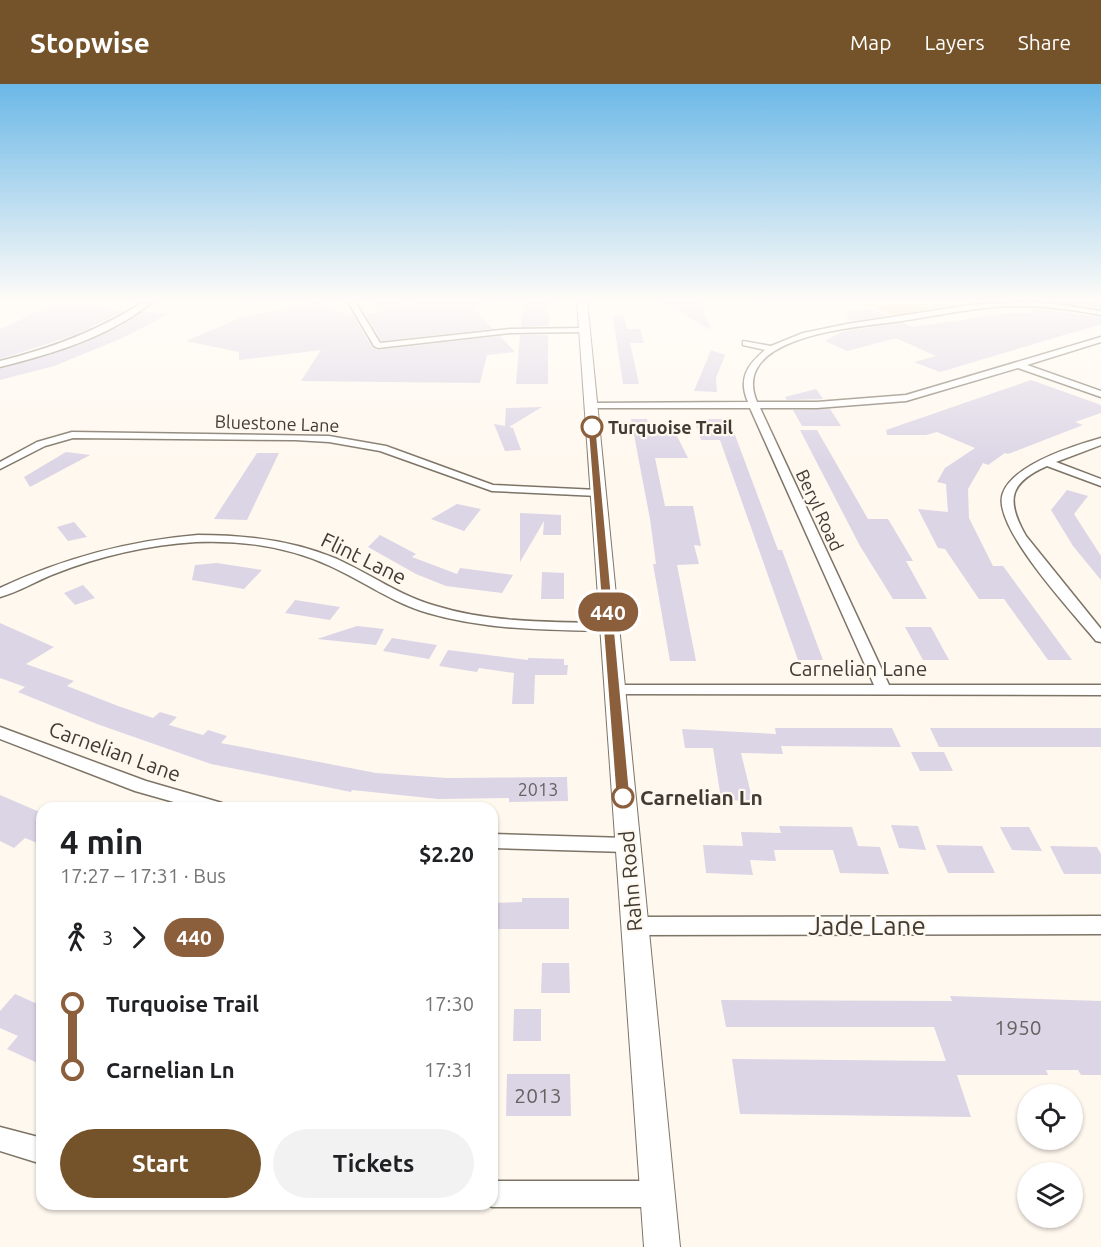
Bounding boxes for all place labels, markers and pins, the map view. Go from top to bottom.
marker: Turquoise Trail [581,416,603,438]
place label: Turquoise Trail [608,417,734,437]
place label: Carnelian Ln [640,785,763,809]
marker: Carnelian Ln [612,786,634,808]

